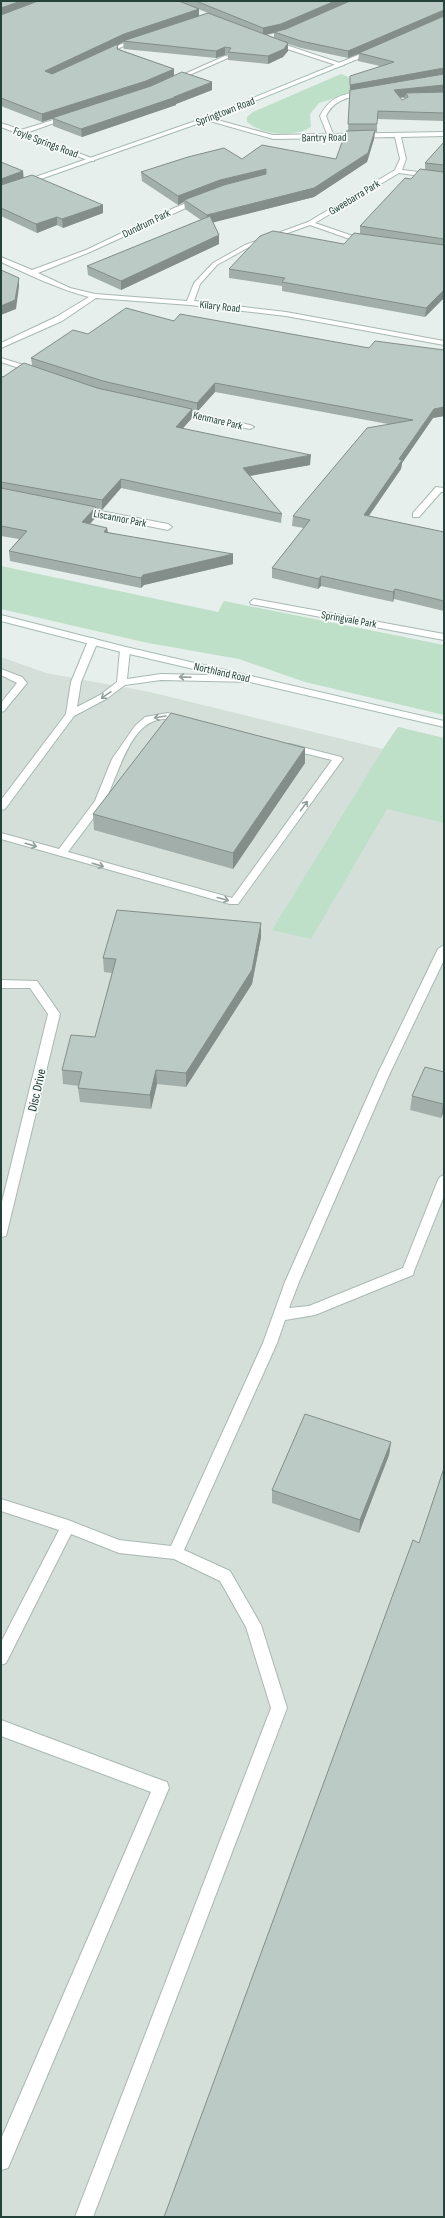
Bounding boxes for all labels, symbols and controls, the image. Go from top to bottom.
street label: Springtown Road [194,94,257,129]
street label: Foyle Springs Road [11,124,81,161]
street label: Bantry Road [301,131,347,144]
street label: Gweebarra Park [326,177,383,218]
street label: Dundrum Park [120,206,173,241]
street label: Kilary Road [199,298,241,315]
street label: Kenmare Park [192,408,245,433]
street label: Liscannor Park [92,507,148,530]
street label: Springvale Park [320,608,378,631]
street label: Northland Road [193,660,252,685]
one-way arrow [179,674,192,681]
one-way arrow [101,691,112,699]
one-way arrow [153,714,166,722]
one-way arrow [300,801,308,812]
one-way arrow [24,842,37,849]
one-way arrow [91,862,104,869]
one-way arrow [217,896,230,903]
street label: Disc Drive [24,1067,50,1113]

